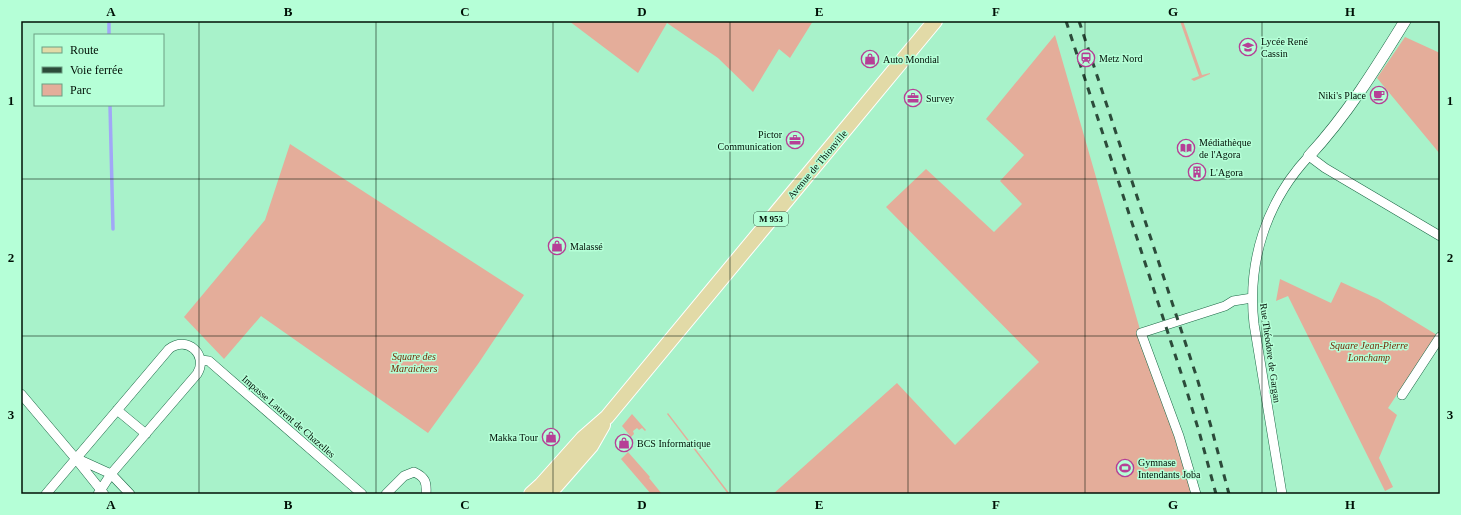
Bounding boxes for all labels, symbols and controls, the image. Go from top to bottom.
text: A [106,4,116,19]
text: B [284,4,293,19]
text: C [460,4,470,19]
text: D [637,4,647,19]
text: E [815,4,823,19]
text: F [992,4,1000,19]
text: G [1168,4,1178,19]
text: H [1345,4,1355,19]
legend [34,34,164,106]
place label: Lycée René Cassin [1261,36,1308,59]
school or university icon: Lycée René Cassin [1238,37,1258,57]
text: Route [70,43,99,57]
station icon: Metz Nord [1076,48,1096,68]
shop icon: Auto Mondial [860,49,880,69]
place label: Metz Nord [1099,53,1143,64]
place label: Auto Mondial [883,54,940,65]
text: Voie ferrée [70,63,123,77]
text: Parc [70,83,91,97]
cafe icon: Niki's Place [1369,85,1389,105]
office icon: Survey [903,88,923,108]
place label: Niki's Place [1318,90,1367,101]
text: 1 [8,93,14,108]
place label: Survey [926,93,954,104]
text: 1 [1447,93,1453,108]
street label: Avenue de Thionville [785,127,850,201]
place label: Pictor Communication [718,129,783,152]
office icon: Pictor Communication [785,130,805,150]
place label: Médiathèque de l'Agora [1199,137,1252,160]
library icon: Médiathèque de l'Agora [1176,138,1196,158]
building icon: L'Agora [1187,162,1207,182]
place label: L'Agora [1210,167,1243,178]
road number: M 953 [754,212,788,226]
shop icon: Malassé [547,236,567,256]
place label: Malassé [570,241,603,252]
text: 2 [8,250,14,265]
text: 2 [1447,250,1453,265]
street label: Rue Théodore de Gargan [1258,303,1283,404]
park label: Square Jean-Pierre Lonchamp [1330,340,1408,363]
park label: Square des Maraichers [390,351,437,374]
street label: Impasse Laurent de Chazelles [240,373,338,460]
text: 3 [8,407,15,422]
text: 3 [1447,407,1454,422]
shop icon: Makka Tour [541,427,561,447]
place label: Makka Tour [489,432,539,443]
shop icon: BCS Informatique [614,433,634,453]
place label: BCS Informatique [637,438,711,449]
place label: Gymnase Intendants Joba [1138,457,1201,480]
sports icon: Gymnase Intendants Joba [1115,458,1135,478]
text: A [106,497,116,512]
text: B [284,497,293,512]
text: C [460,497,470,512]
text: D [637,497,647,512]
text: E [815,497,823,512]
text: F [992,497,1000,512]
text: G [1168,497,1178,512]
text: H [1345,497,1355,512]

